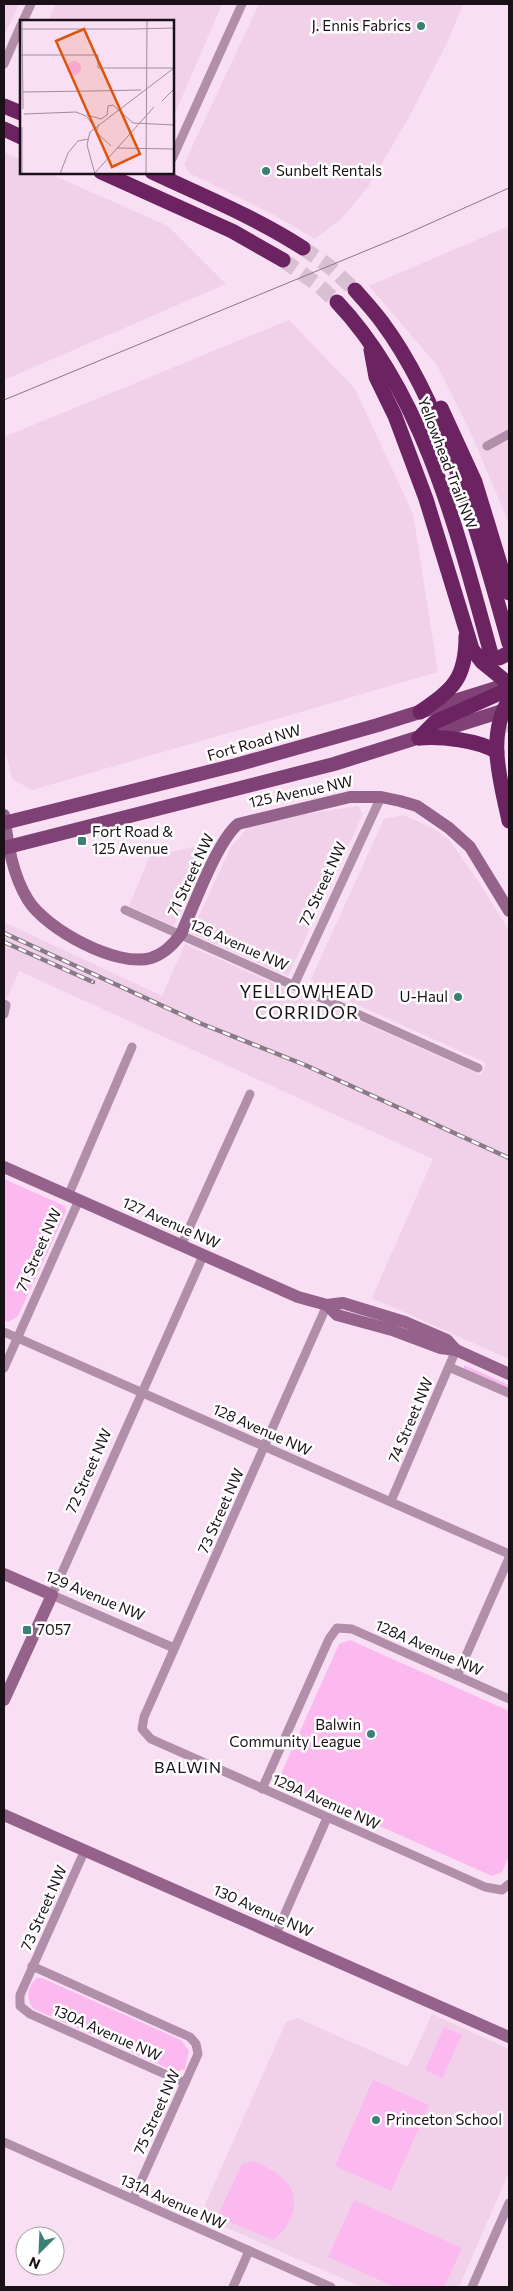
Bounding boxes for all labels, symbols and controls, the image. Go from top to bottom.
place label: J. Ennis Fabrics [311,16,411,34]
inset map [20,20,174,174]
marker: J. Ennis Fabrics [415,20,427,32]
place label: Sunbelt Rentals [276,161,382,179]
marker: Sunbelt Rentals [260,165,272,177]
street label: Yellowhead Trail NW [414,394,481,531]
street label: Fort Road NW [205,720,303,764]
street label: 125 Avenue NW [247,771,354,811]
place label: Fort Road & 125 Avenue [92,822,173,857]
street label: 71 Street NW [163,830,217,919]
marker: Fort Road & 125 Avenue [76,835,88,847]
street label: 72 Street NW [295,839,349,929]
street label: 126 Avenue NW [187,914,292,974]
district label: YELLOWHEAD CORRIDOR [239,980,375,1023]
place label: U-Haul [399,987,448,1005]
marker: U-Haul [452,991,464,1003]
street label: 127 Avenue NW [120,1193,223,1252]
street label: 71 Street NW [12,1205,64,1294]
street label: 74 Street NW [384,1374,436,1465]
street label: 128 Avenue NW [210,1399,315,1459]
street label: 72 Street NW [61,1425,115,1516]
street label: 73 Street NW [193,1465,247,1556]
street label: 129 Avenue NW [43,1566,148,1624]
street label: 128A Avenue NW [373,1615,486,1679]
place label: 7057 [37,1620,71,1638]
marker: 7057 [21,1624,33,1636]
place label: Balwin Community League [229,1715,361,1750]
marker: Balwin Community League [365,1728,377,1740]
district label: BALWIN [154,1757,222,1776]
street label: 129A Avenue NW [270,1769,383,1833]
street label: 73 Street NW [16,1862,70,1953]
street label: 130 Avenue NW [211,1880,316,1940]
street label: 130A Avenue NW [50,2000,165,2064]
street label: 75 Street NW [129,2066,183,2157]
place label: Princeton School [386,2110,502,2128]
marker: Princeton School [370,2114,382,2126]
street label: 131A Avenue NW [118,2170,229,2233]
north arrow [15,2226,65,2276]
text: N [26,2253,43,2273]

